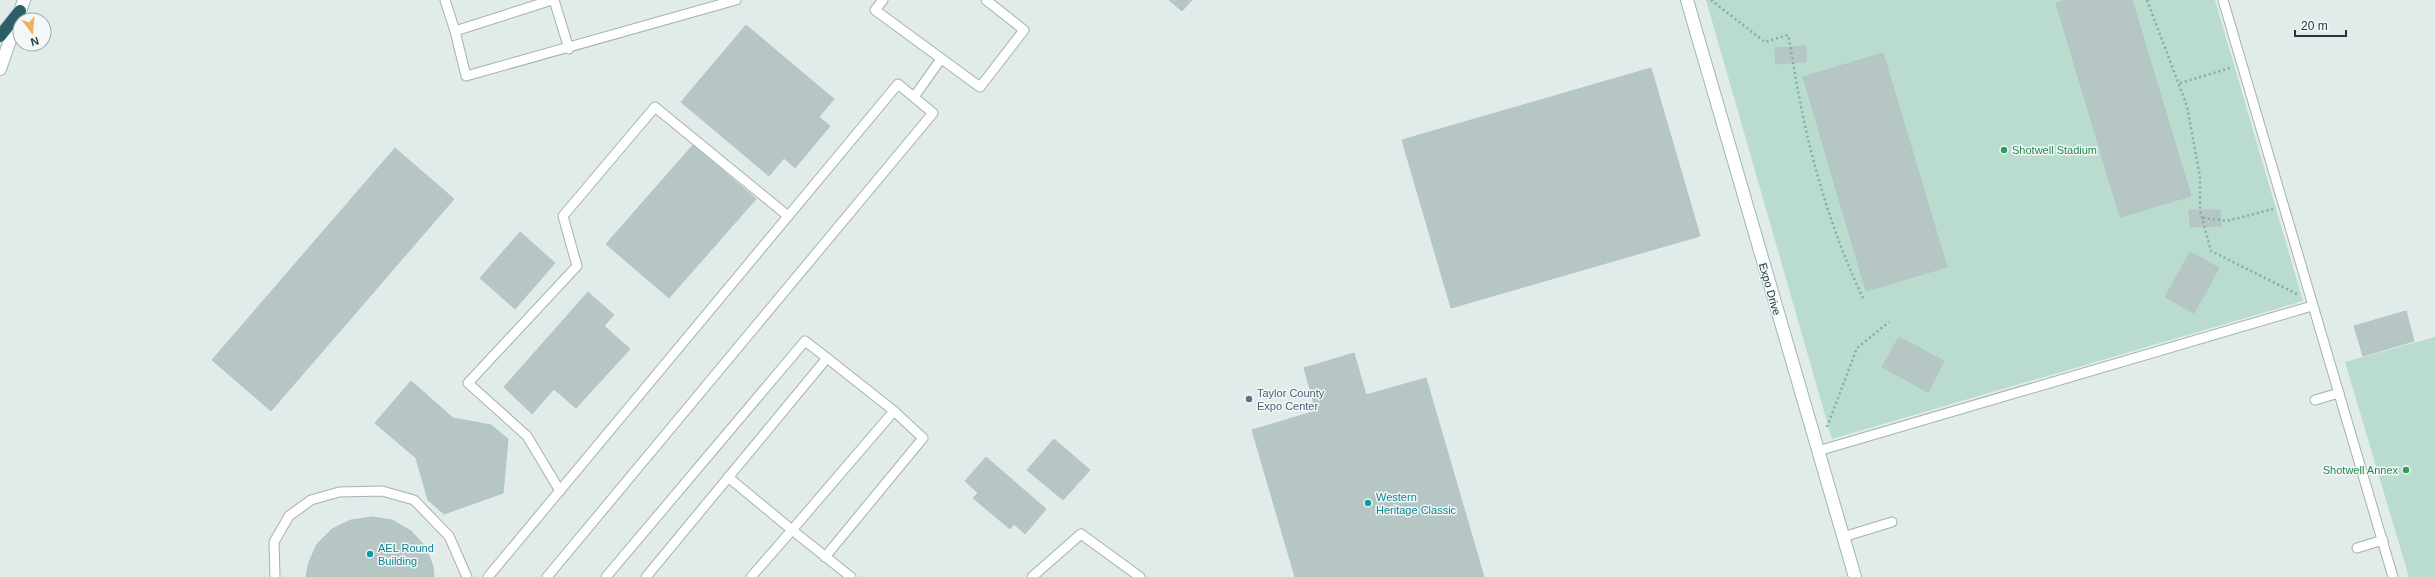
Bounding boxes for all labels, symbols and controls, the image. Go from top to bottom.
north arrow [12,12,52,52]
scale bar [2295,12,2346,38]
text: 20 m [2301,19,2328,33]
text: N [29,35,40,48]
place label: Shotwell Stadium [2012,144,2097,156]
marker: Shotwell Stadium [1999,145,2009,155]
street label: Expo Drive [1757,261,1783,317]
place label: Taylor County Expo Center [1257,387,1325,412]
marker: Taylor County Expo Center [1244,394,1254,404]
place label: Shotwell Annex [2323,464,2398,476]
marker: Shotwell Annex [2401,465,2411,475]
place label: Western Heritage Classic [1376,491,1457,516]
marker: Western Heritage Classic [1363,498,1373,508]
place label: AEL Round Building [378,542,434,567]
marker: AEL Round Building [365,549,375,559]

